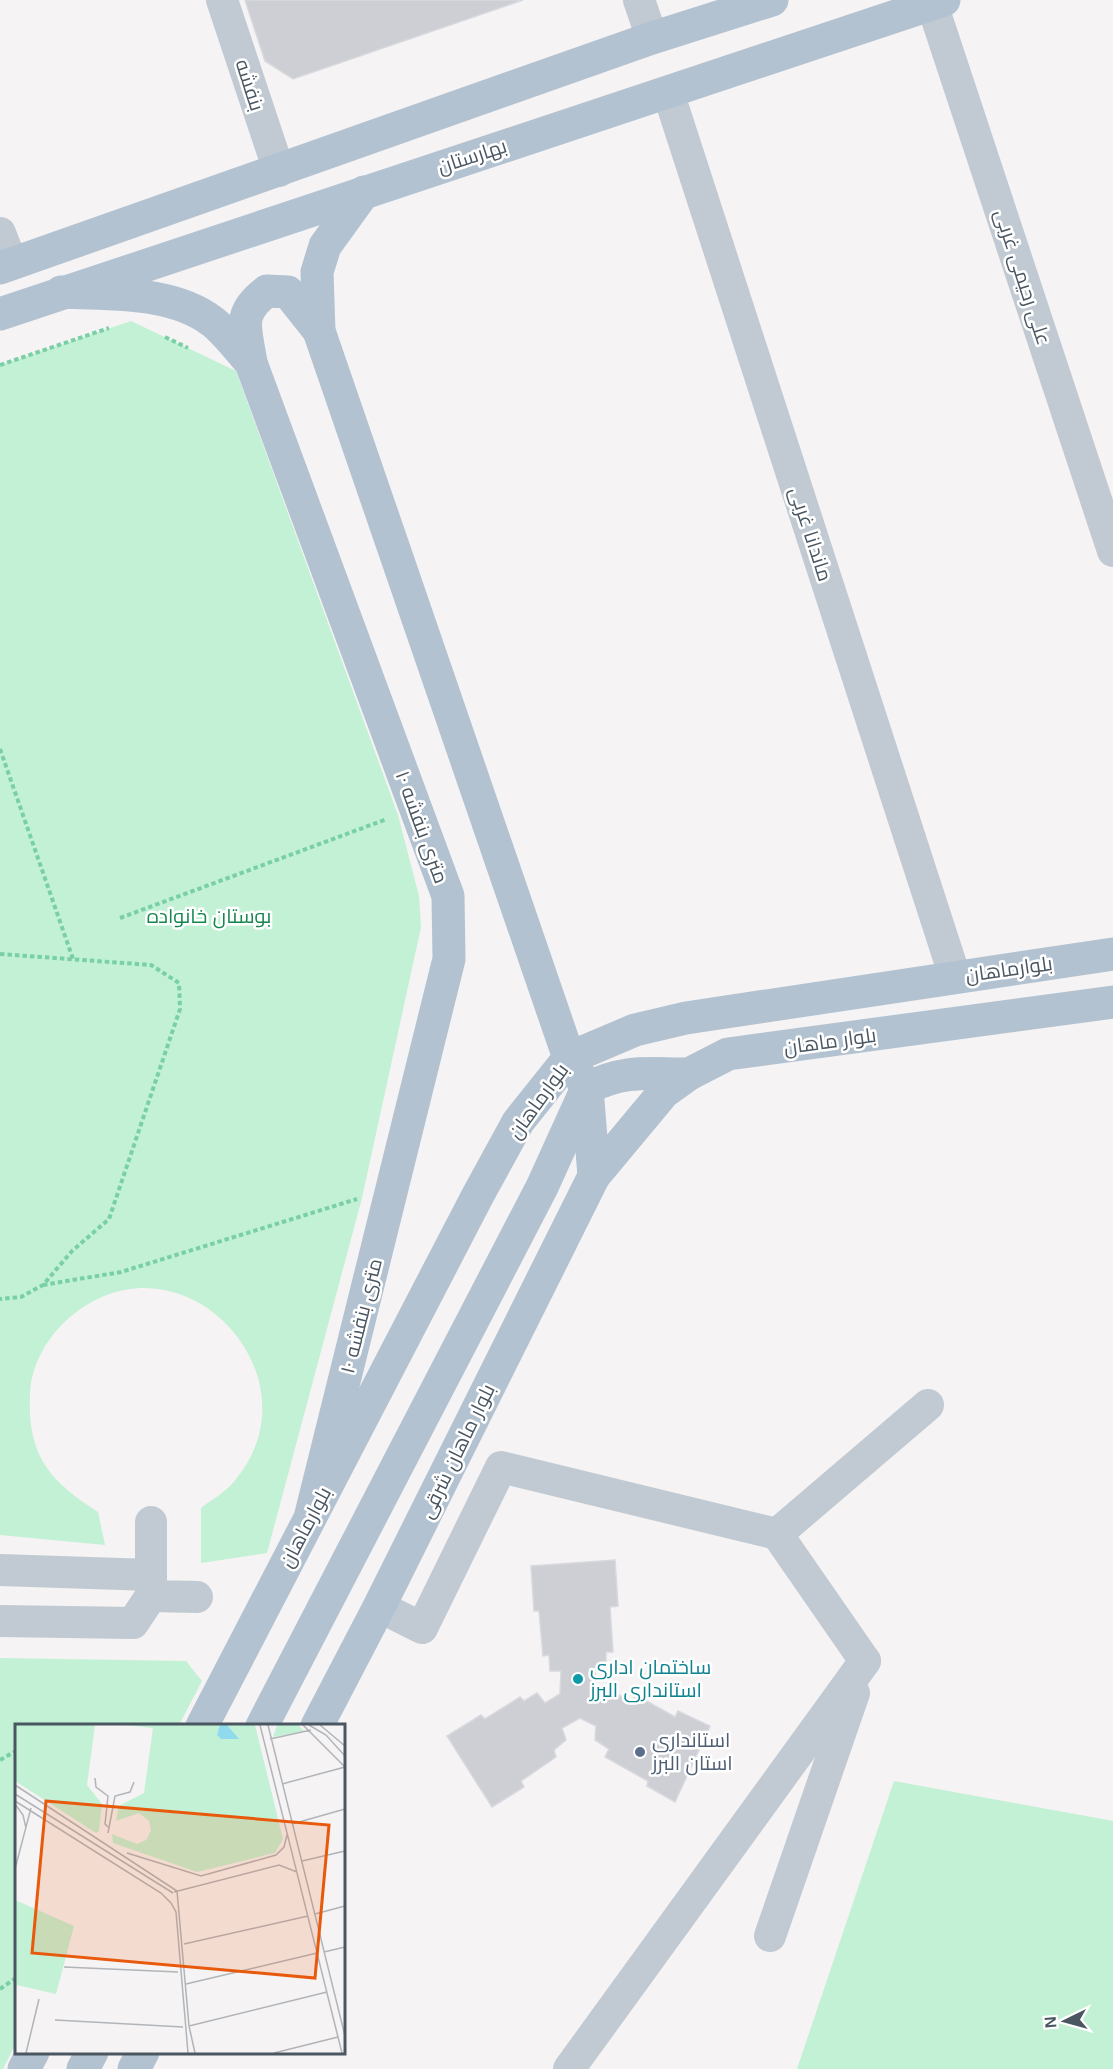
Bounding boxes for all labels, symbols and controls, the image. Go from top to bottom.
street label: بنفشه [231,57,269,113]
street label: بهارستان [435,135,510,179]
street label: علی رحیمی غربی [989,207,1055,348]
street label: ماندانا غربی [784,484,837,585]
street label: ۱۰ متری بنفشه [390,768,452,887]
park label: بوستان خانواده [147,905,271,929]
street label: بلوارماهان [964,952,1054,988]
street label: بلوار ماهان [782,1024,878,1060]
street label: بلوارماهان [503,1059,574,1144]
street label: ۱۰ متری بنفشه [336,1256,388,1376]
street label: بلوار ماهان شرقی [415,1380,501,1523]
street label: بلوارماهان [275,1483,337,1572]
place label: ساختمان اداری استانداری البرز [589,1656,711,1703]
marker: ساختمان اداری استانداری البرز [571,1672,585,1686]
inset map [15,1724,345,2054]
place label: استانداری استان البرز [651,1729,733,1776]
marker: استانداری استان البرز [633,1745,647,1759]
north arrow [1035,1991,1095,2051]
text: N [1042,2016,1060,2029]

